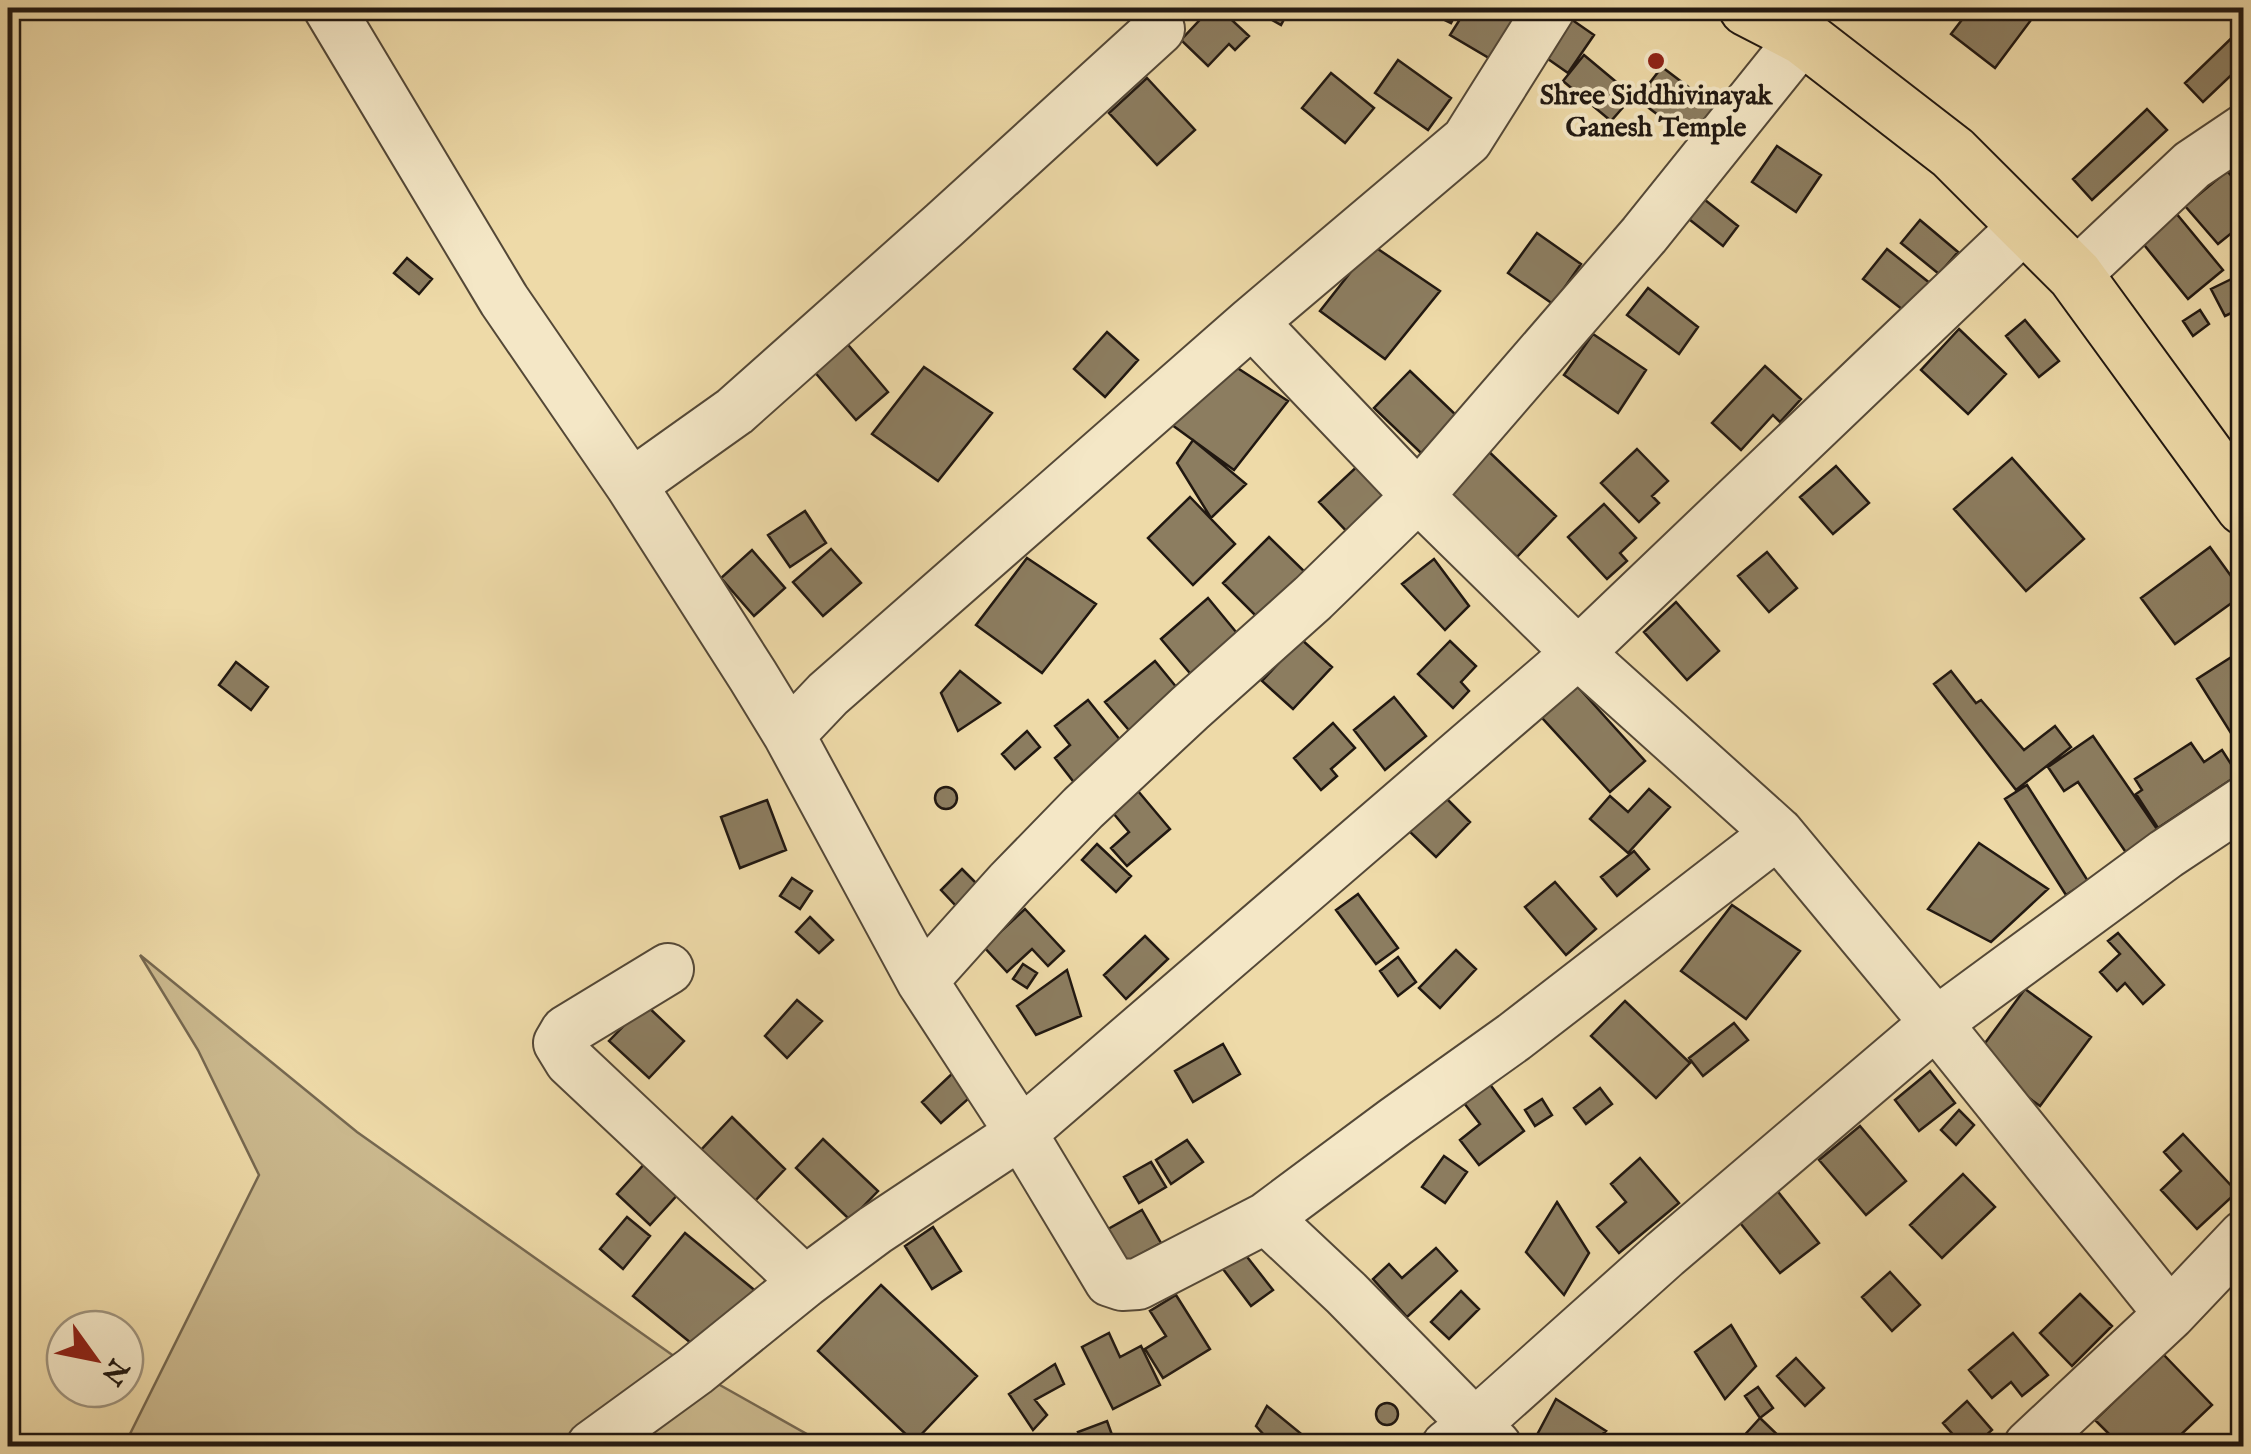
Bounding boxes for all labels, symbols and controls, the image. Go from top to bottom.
marker: Shree Siddhivinayak Ganesh Temple [1645,50,1667,72]
place label: Shree Siddhivinayak Ganesh Temple [1540,79,1773,146]
north arrow [45,1309,145,1409]
text: N [93,1351,136,1391]

